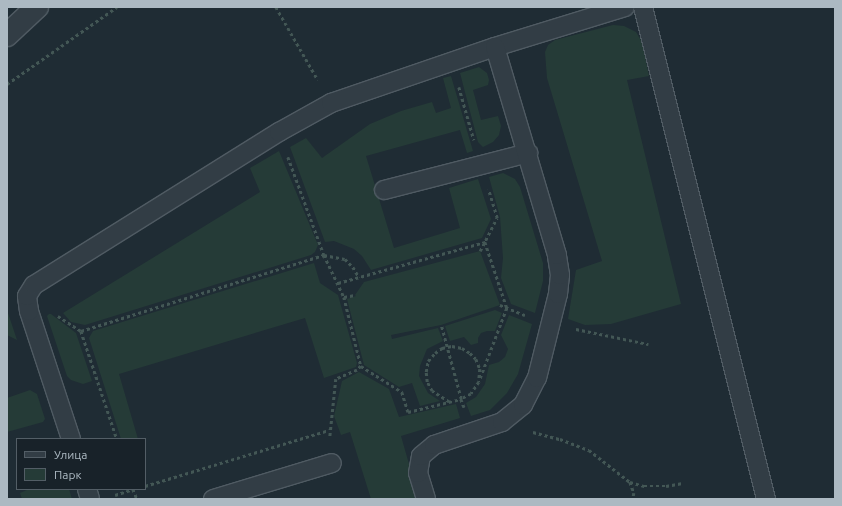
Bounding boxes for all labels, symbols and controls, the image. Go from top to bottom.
legend [16,438,146,490]
text: Улица [54,448,87,461]
text: Парк [54,468,82,481]

